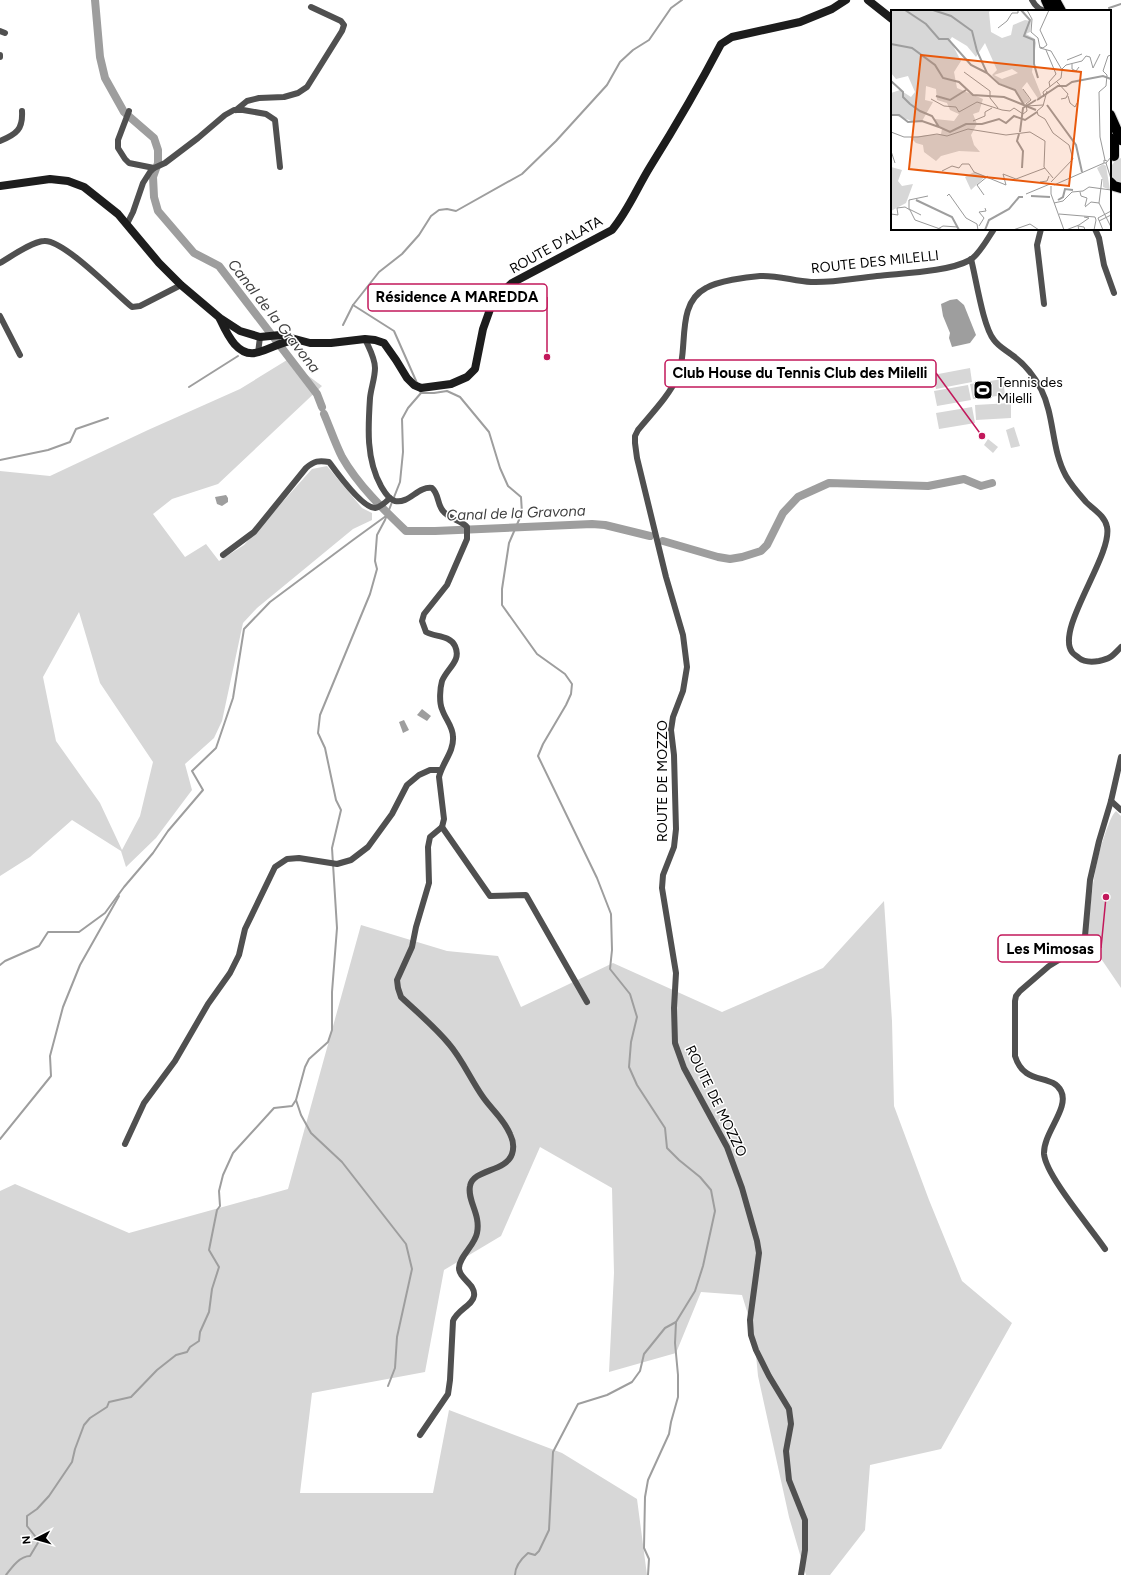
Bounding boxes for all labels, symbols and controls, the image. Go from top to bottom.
inset map [891,10,1111,230]
street label: ROUTE D'ALATA [507,212,606,278]
street label: ROUTE DES MILELLI [810,247,940,277]
water label: Canal de la Gravona [224,256,324,377]
callout: Résidence A MAREDDA [368,284,547,311]
text: Résidence A MAREDDA [376,288,539,306]
callout: Club House du Tennis Club des Milelli [665,360,936,387]
text: Club House du Tennis Club des Milelli [672,364,928,382]
place label: Tennis des Milelli [997,374,1063,407]
sports icon: Tennis des Milelli [972,379,994,401]
water label: Canal de la Gravona [446,502,586,524]
street label: ROUTE DE MOZZO [654,720,671,842]
callout: Les Mimosas [998,935,1101,962]
text: Les Mimosas [1006,940,1094,958]
street label: ROUTE DE MOZZO [682,1043,750,1160]
north arrow [16,1519,56,1559]
text: N [20,1535,33,1545]

